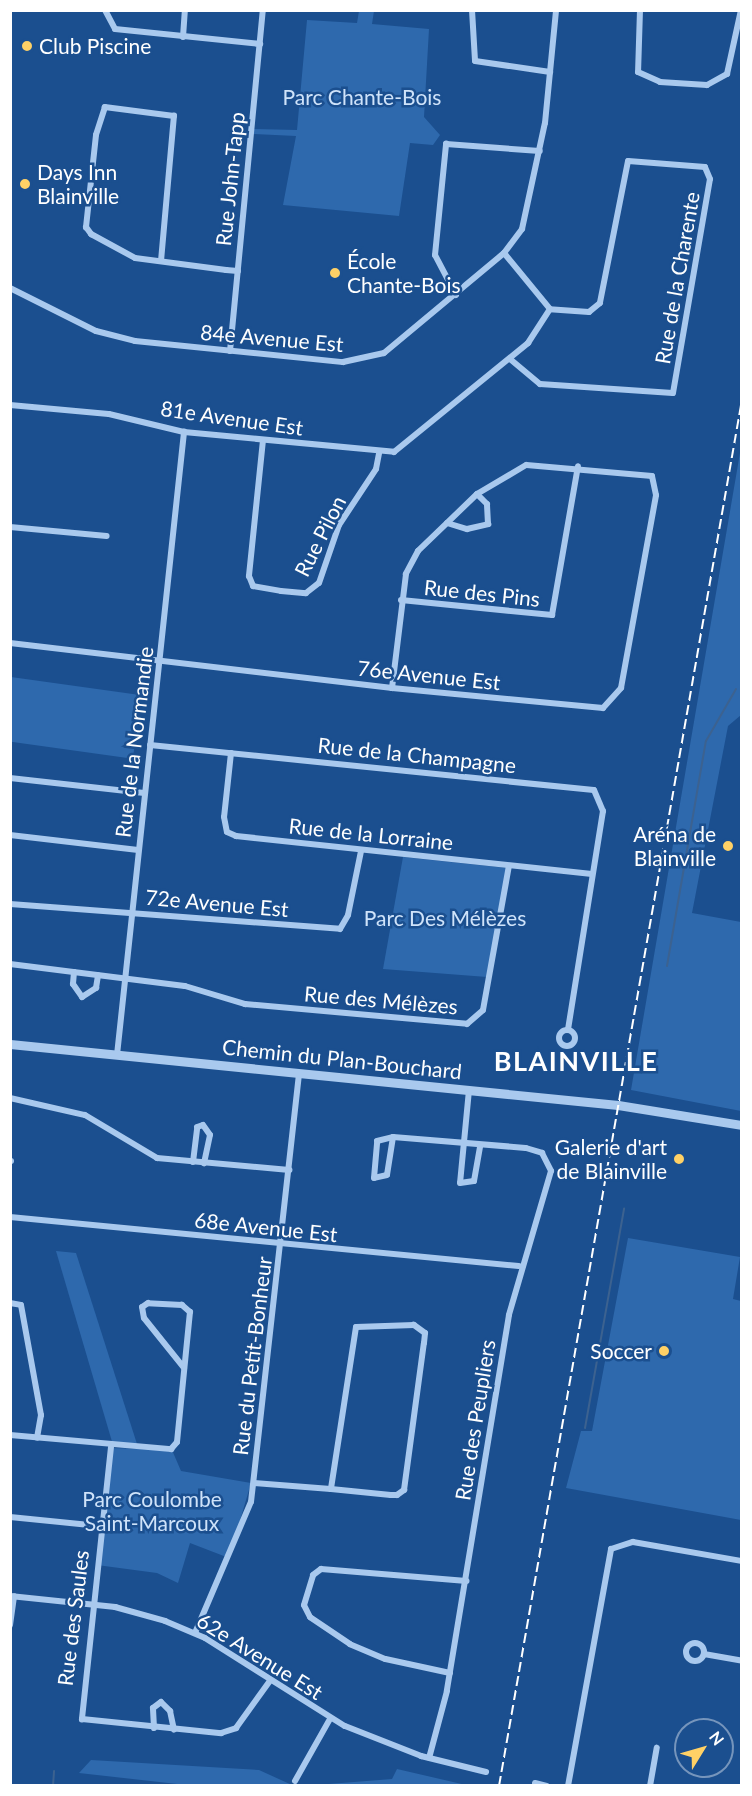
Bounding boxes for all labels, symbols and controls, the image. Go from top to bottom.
place label: Club Piscine [39,33,151,59]
marker: Club Piscine [20,39,34,53]
park label: Parc Chante-Bois [283,84,441,110]
street label: Rue John-Tapp [210,110,250,248]
place label: Days Inn Blainville [37,159,119,209]
marker: Days Inn Blainville [18,177,32,191]
street label: Rue de la Charente [649,190,705,366]
place label: École Chante-Bois [347,248,461,298]
marker: École Chante-Bois [328,266,342,280]
street label: 84e Avenue Est [199,319,345,357]
street label: 81e Avenue Est [159,395,305,441]
street label: Rue Pilon [289,491,351,581]
street label: Rue des Pins [423,574,541,612]
street label: Rue de la Normandie [110,645,158,839]
street label: 76e Avenue Est [356,655,502,695]
street label: Rue de la Champagne [317,732,517,778]
street label: Rue de la Lorraine [288,813,454,855]
place label: Aréna de Blainville [633,821,716,871]
marker: Aréna de Blainville [721,839,735,853]
street label: 72e Avenue Est [144,884,290,922]
park label: Parc Des Mélèzes [364,905,526,931]
street label: Rue des Mélèzes [303,981,459,1019]
street label: Chemin du Plan-Bouchard [221,1034,463,1084]
district label: BLAINVILLE [494,1045,658,1077]
place label: Galerie d'art de Blainville [555,1134,667,1184]
marker: Galerie d'art de Blainville [672,1152,686,1166]
street label: 68e Avenue Est [193,1207,339,1247]
street label: Rue du Petit-Bonheur [227,1255,277,1457]
street label: Rue des Peupliers [450,1338,500,1502]
place label: Soccer [590,1338,652,1364]
marker: Soccer [657,1344,671,1358]
park label: Parc Coulombe Saint-Marcoux [82,1486,222,1536]
street label: Rue des Saules [52,1549,94,1687]
street label: 62e Avenue Est [192,1607,328,1705]
north arrow [674,1718,734,1778]
text: N [706,1727,728,1749]

